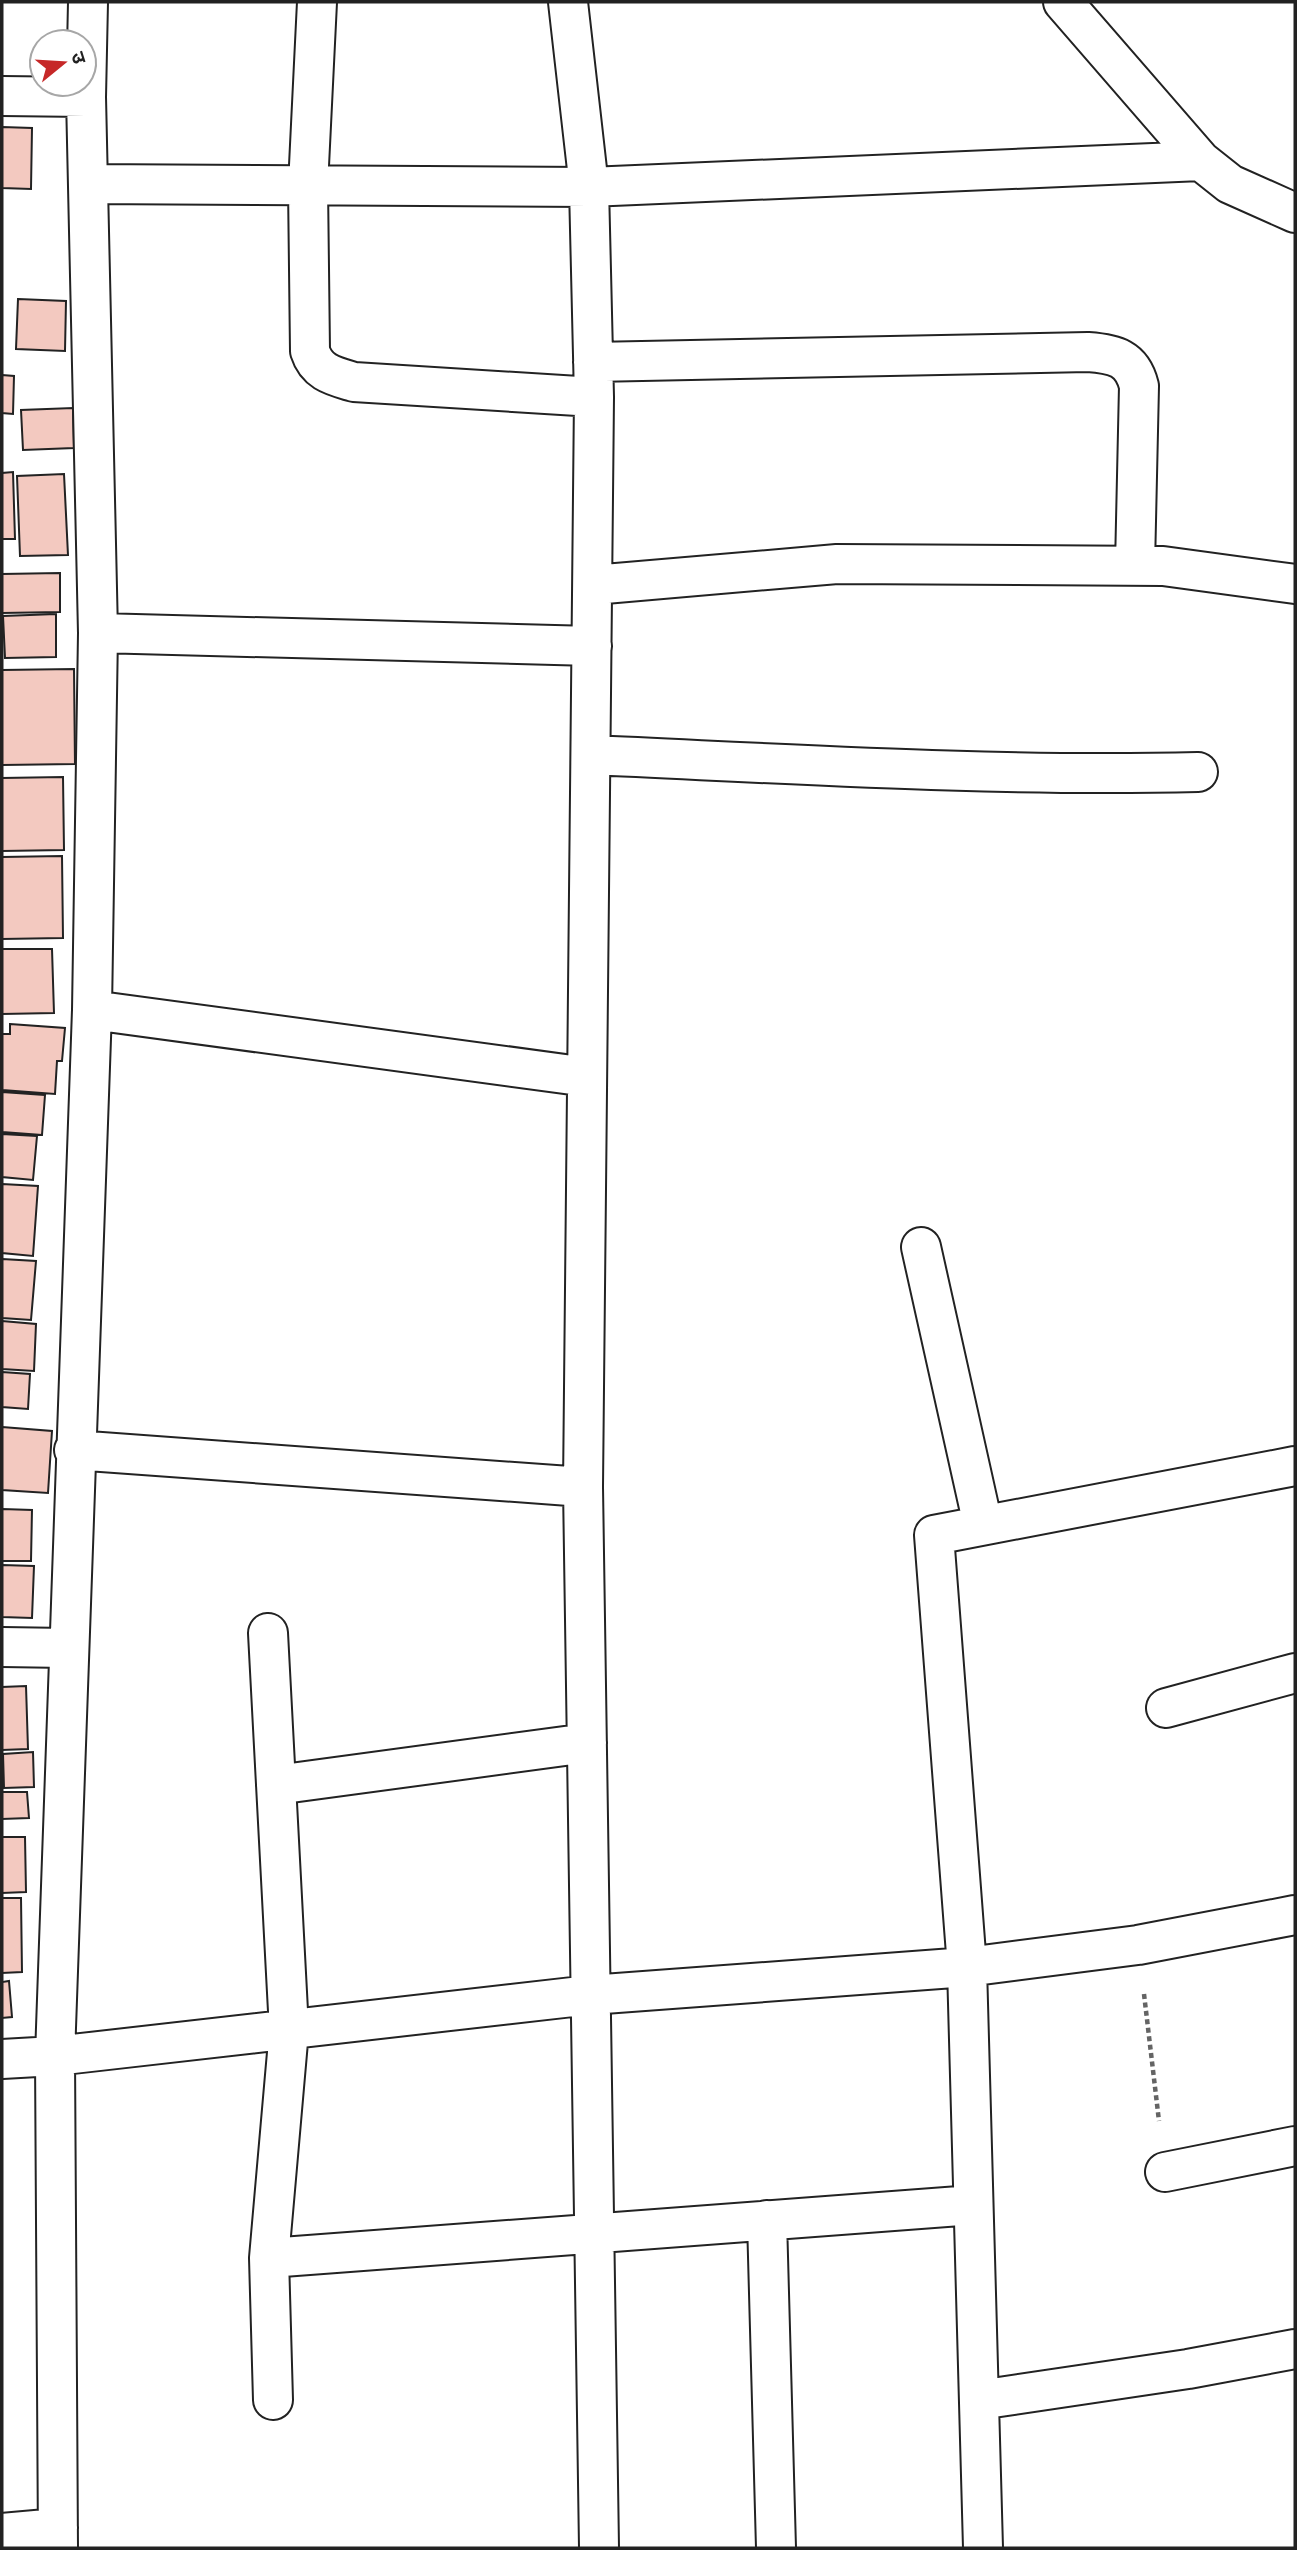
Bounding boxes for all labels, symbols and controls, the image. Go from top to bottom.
north arrow [28,28,98,98]
text: उ [65,49,91,68]

